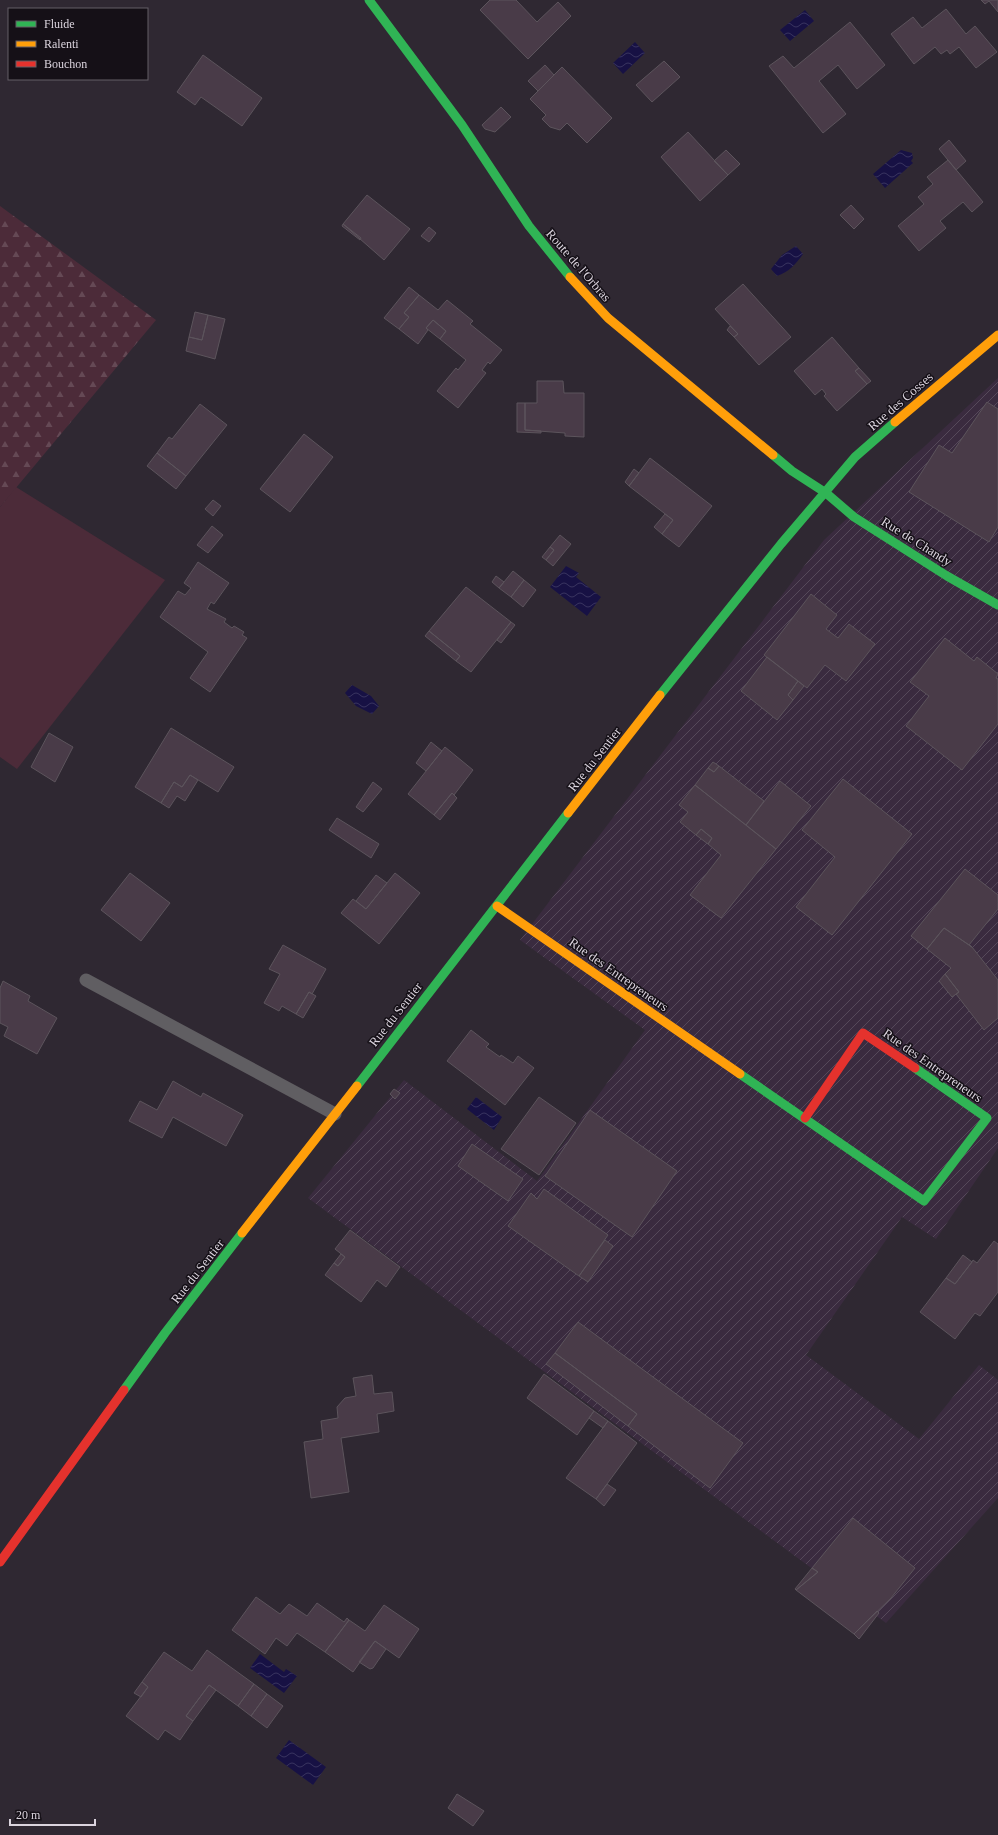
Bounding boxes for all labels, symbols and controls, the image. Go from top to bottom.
legend [8,8,148,80]
text: Fluide [44,17,75,31]
text: Ralenti [44,37,79,51]
text: Bouchon [44,57,87,71]
street label: Route de l'Orbras [543,226,614,305]
street label: Rue des Cosses [865,369,936,434]
street label: Rue de Chandy [879,514,955,569]
street label: Rue du Sentier [565,724,625,794]
street label: Rue des Entrepreneurs [566,935,671,1014]
street label: Rue du Sentier [366,979,426,1049]
street label: Rue des Entrepreneurs [880,1026,985,1105]
street label: Rue du Sentier [168,1236,228,1306]
scale bar [10,1801,95,1827]
text: 20 m [16,1808,41,1822]

